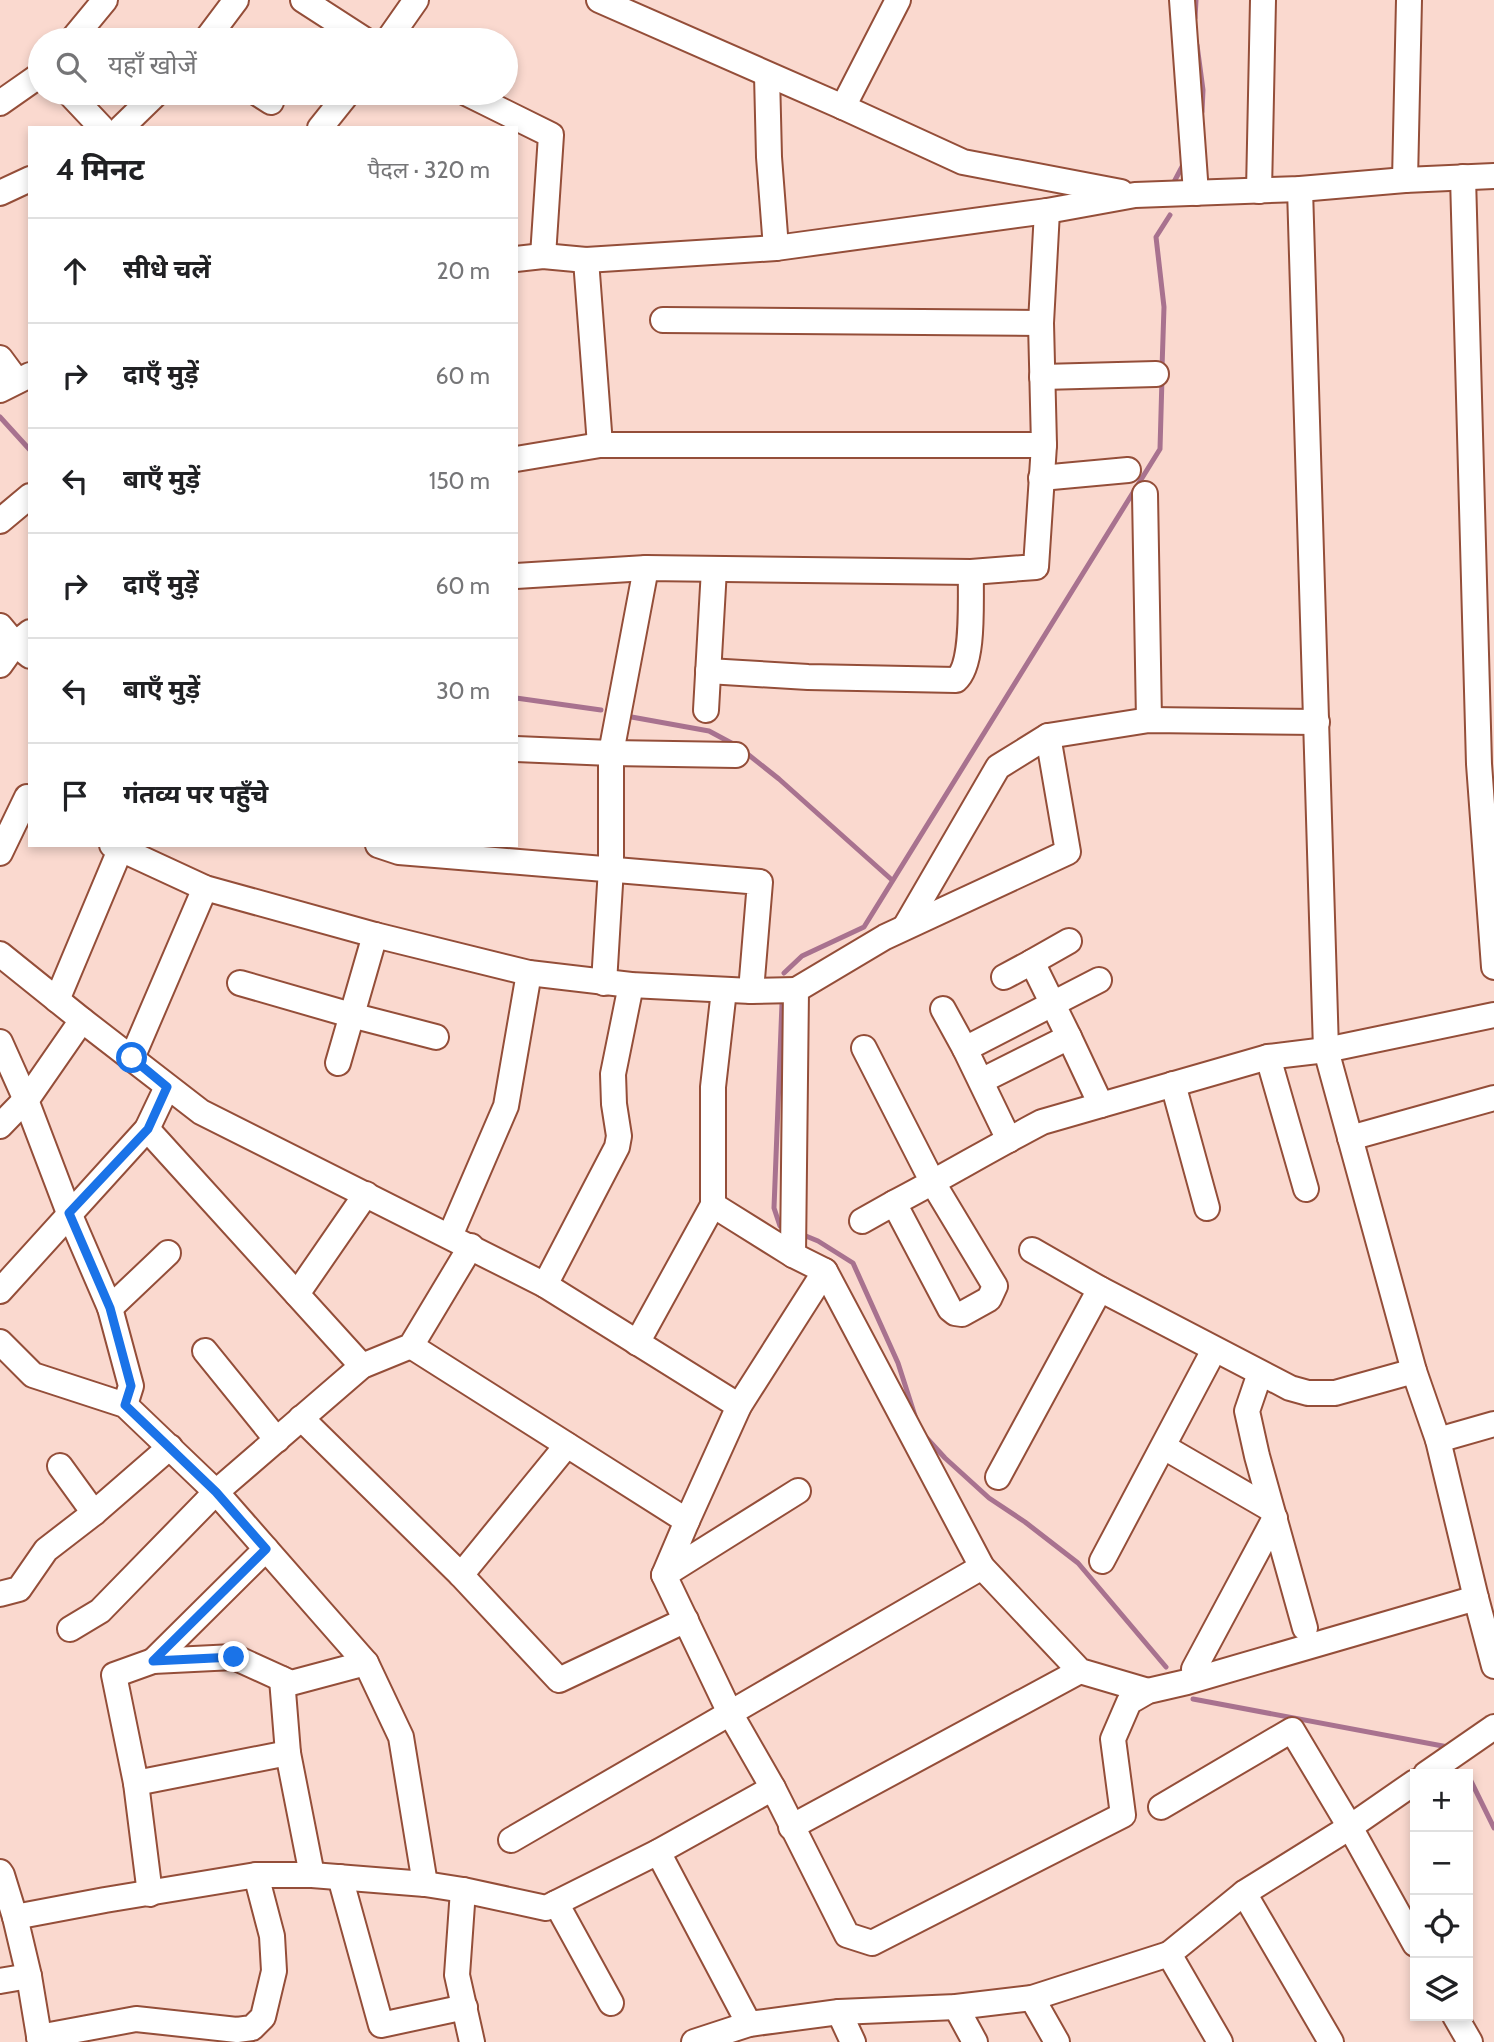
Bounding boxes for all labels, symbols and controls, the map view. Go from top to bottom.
search box [28,28,518,105]
icon: search [52,48,90,86]
text: यहाँ खोजें [108,49,197,81]
text: 4 मिनट [56,151,144,188]
text: पैदल · 320 m [367,156,490,184]
icon: ahead [56,252,94,290]
text: सीधे चलें [123,253,211,285]
text: 20 m [437,257,490,285]
icon: right [56,357,94,395]
text: दाएँ मुड़ें [123,358,199,390]
text: 60 m [436,362,490,390]
icon: left [56,462,94,500]
text: बाएँ मुड़ें [123,463,200,495]
text: 150 m [429,467,490,495]
icon: right [56,567,94,605]
text: दाएँ मुड़ें [123,568,199,600]
text: 60 m [436,572,490,600]
icon: left [56,672,94,710]
text: बाएँ मुड़ें [123,673,200,705]
text: 30 m [436,677,490,705]
icon: arrive [56,777,94,815]
text: गंतव्य पर पहुँचे [123,778,268,810]
route start [116,1042,147,1073]
route end [218,1641,249,1672]
map controls [1410,1769,1473,2021]
button: + [1410,1769,1473,1832]
button: − [1410,1832,1473,1895]
button: locate [1410,1895,1473,1958]
button: layers [1410,1958,1473,2021]

